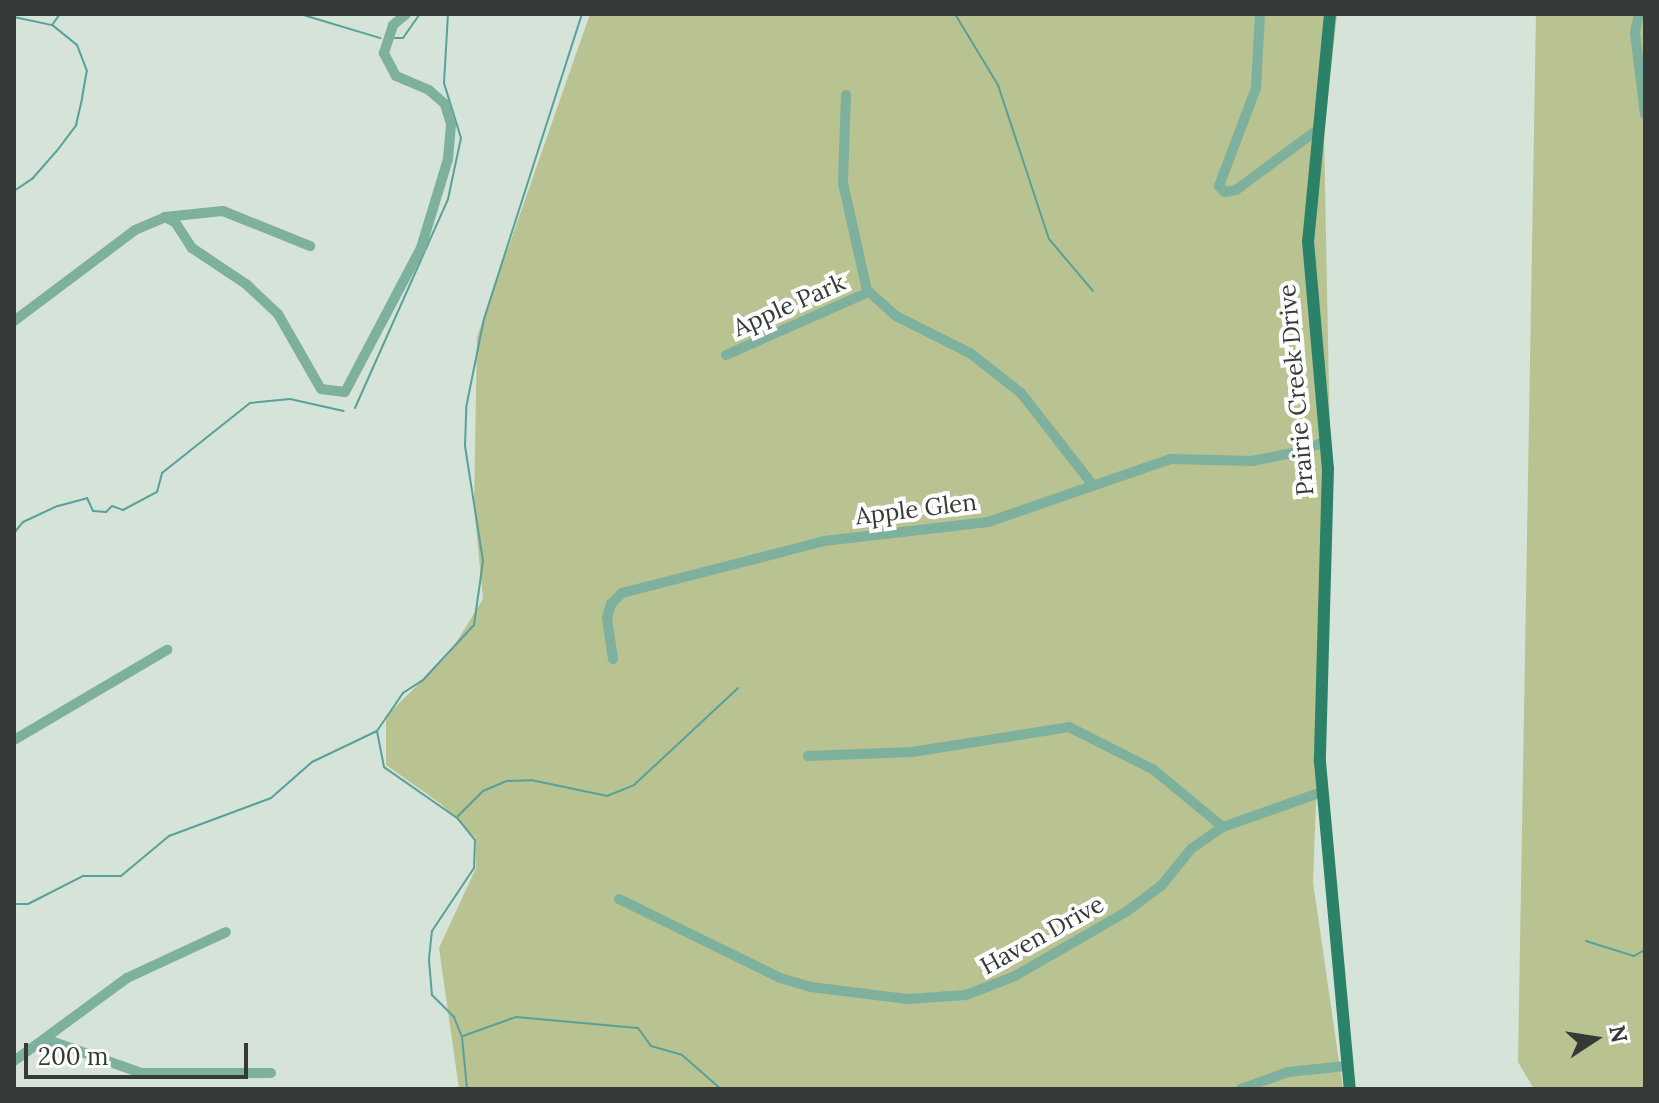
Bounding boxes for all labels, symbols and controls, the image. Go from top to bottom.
street label: Apple Park [729,268,849,342]
street label: Prairie Creek Drive [1272,283,1320,497]
street label: Apple Glen [854,487,978,531]
street label: Haven Drive [975,889,1109,981]
north arrow [1555,999,1635,1079]
text: N [1603,1023,1634,1045]
scale bar [28,1027,252,1077]
text: 200 m [38,1041,108,1072]

